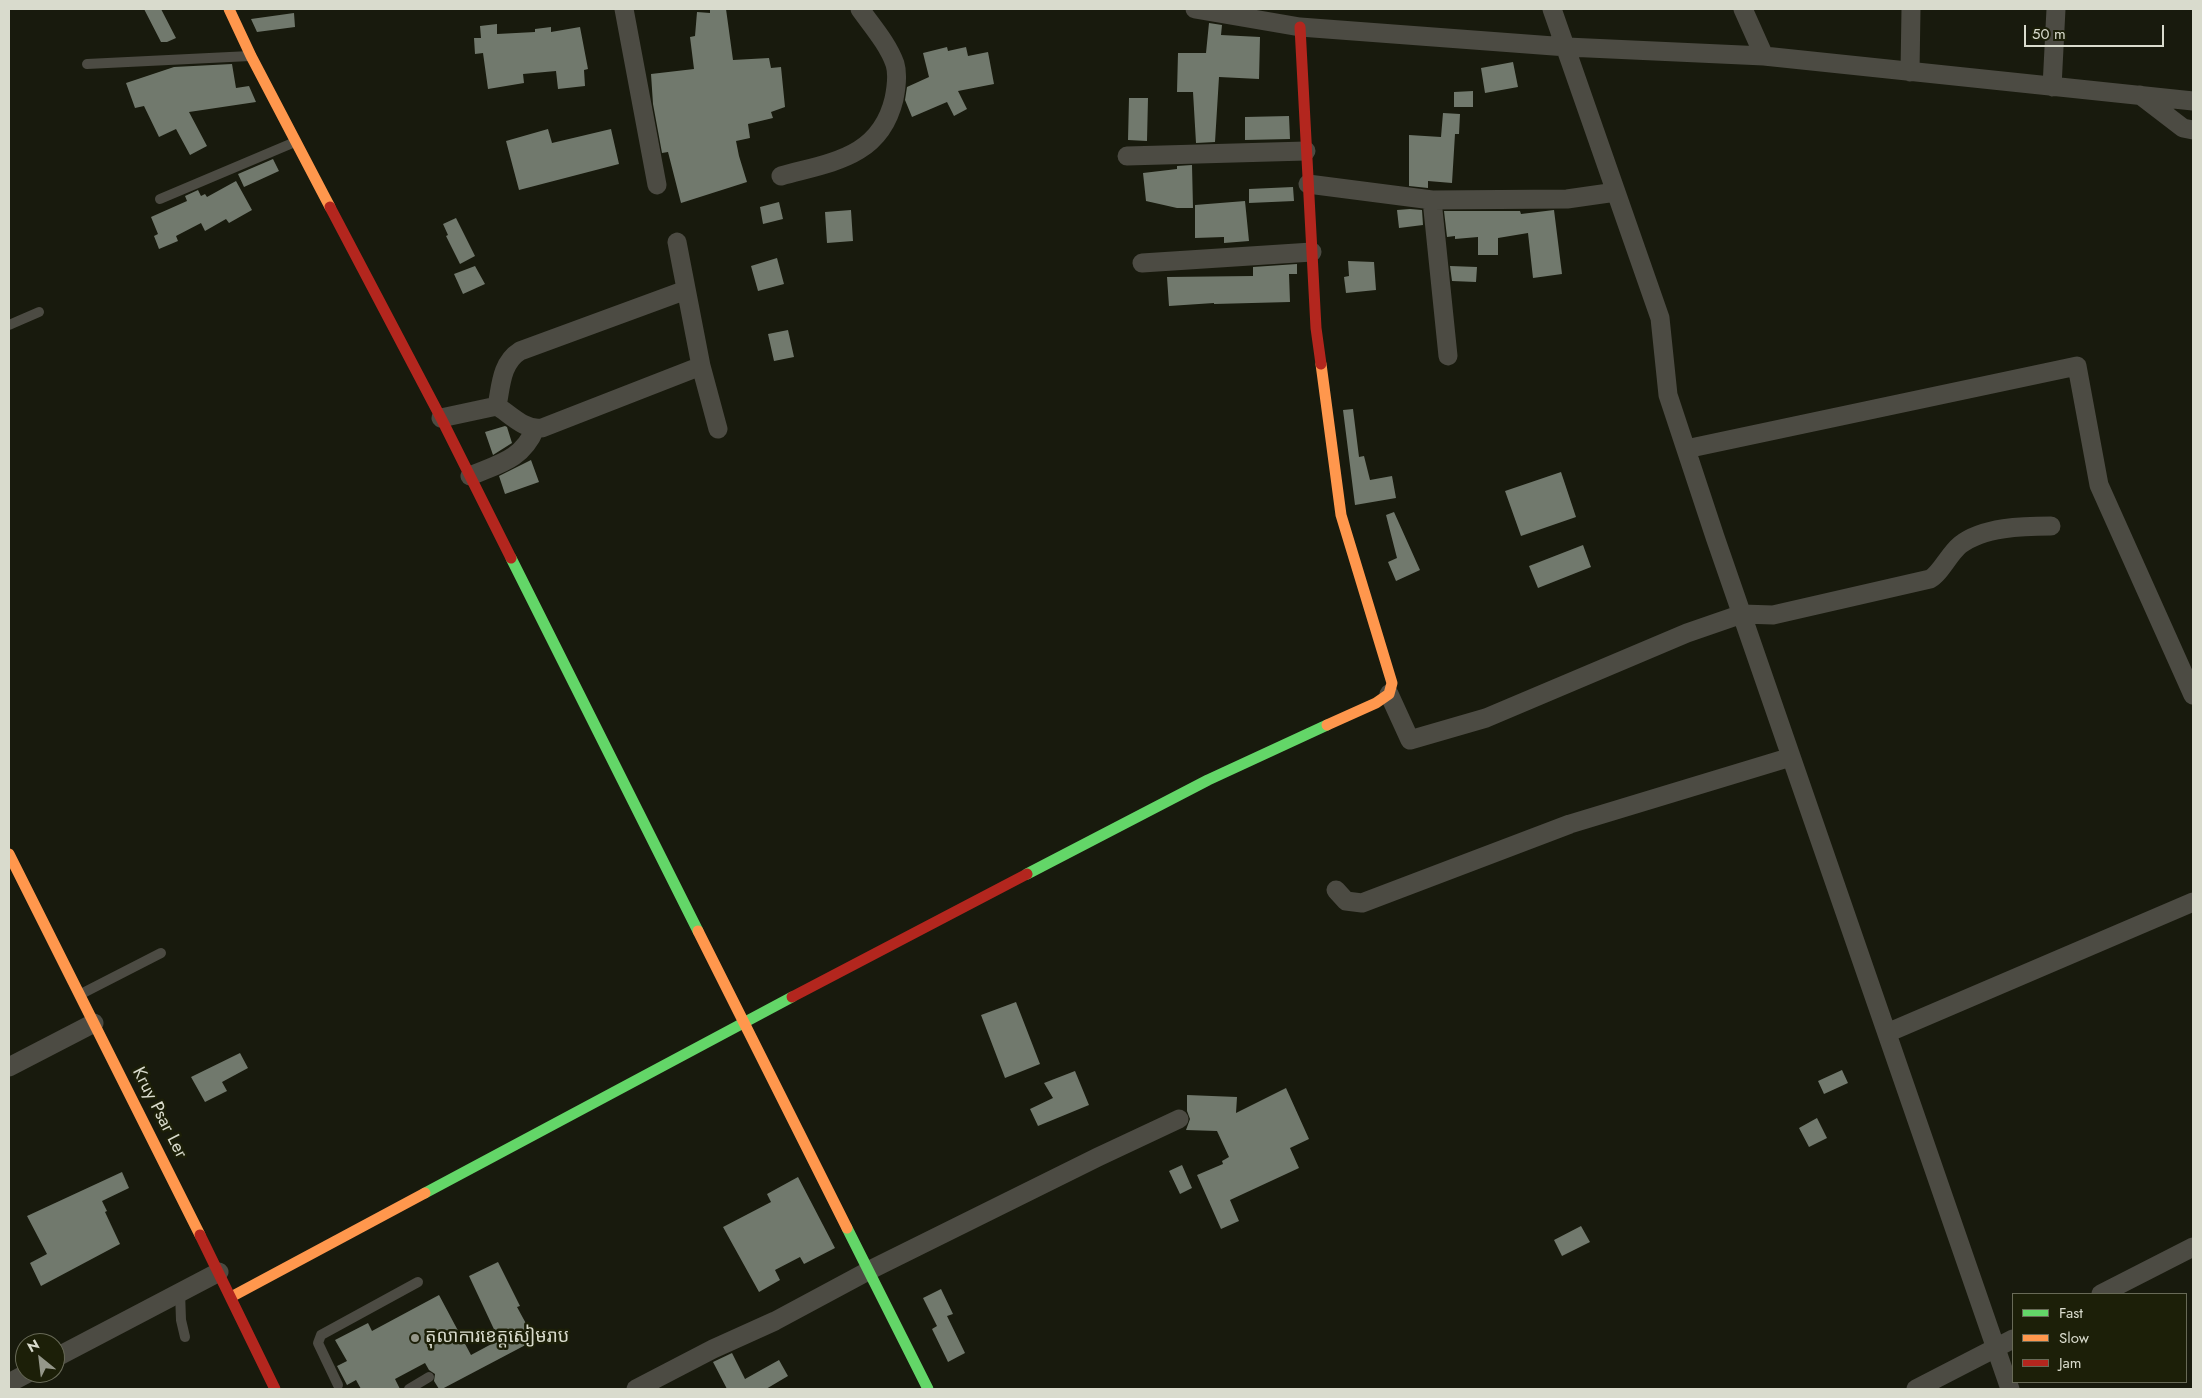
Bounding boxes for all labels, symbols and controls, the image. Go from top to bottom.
scale bar [2027,15,2167,47]
text: 50 m [2032,23,2066,45]
street label: Kruy Psar Ler [127,1064,191,1162]
legend [2012,1293,2187,1383]
text: Fast [2059,1302,2083,1324]
place label: តុលាការខេត្តសៀមរាប [425,1327,569,1349]
text: Slow [2059,1327,2089,1349]
marker: តុលាការខេត្តសៀមរាប [409,1332,421,1344]
north arrow [15,1333,65,1383]
text: N [23,1334,43,1357]
text: Jam [2059,1352,2082,1374]

